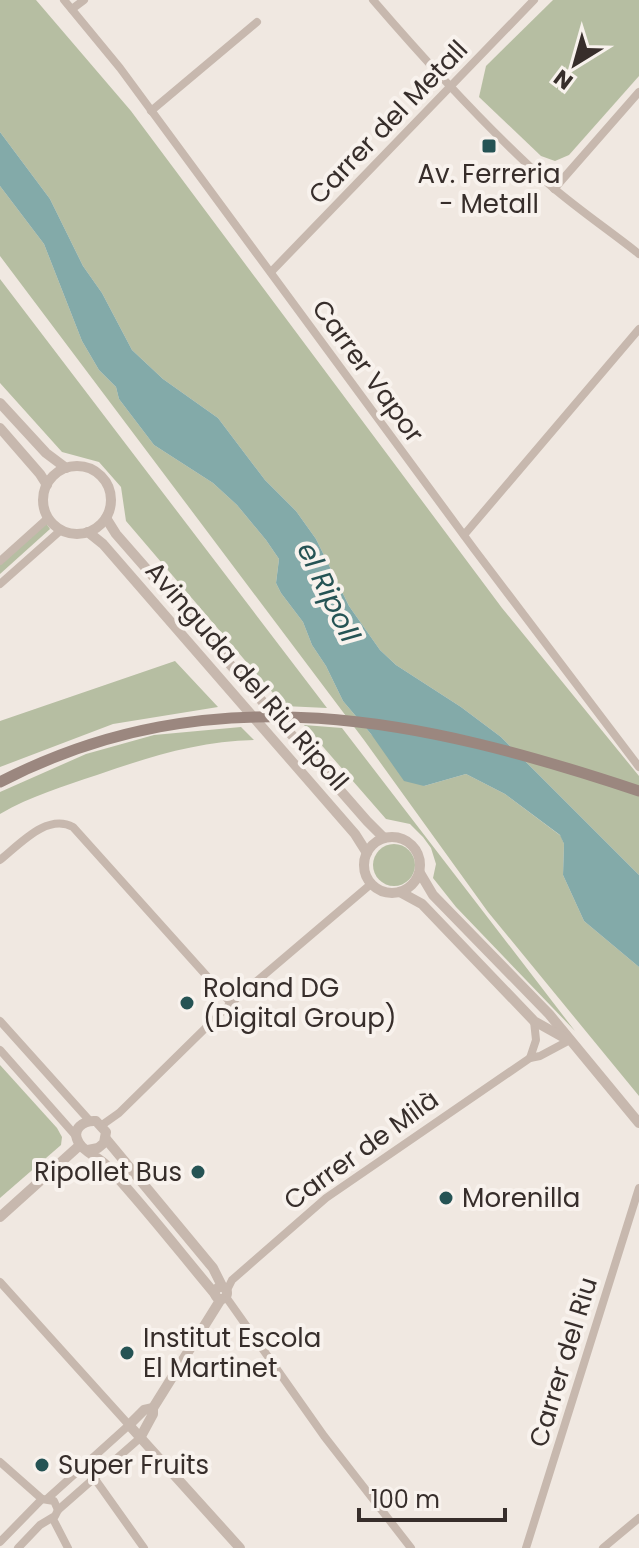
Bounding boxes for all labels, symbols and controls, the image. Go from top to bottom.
north arrow [535,24,615,104]
street label: Carrer del Metall [300,32,476,212]
text: N [547,62,579,97]
marker: Av. Ferreria - Metall [480,137,498,155]
place label: Av. Ferreria - Metall [418,156,560,222]
street label: Carrer Vapor [304,292,432,450]
water label: el Ripoll [288,536,370,649]
street label: Avinguda del Riu Ripoll [137,553,357,799]
place label: Roland DG (Digital Group) [203,970,397,1036]
marker: Roland DG (Digital Group) [178,994,196,1012]
street label: Carrer de Milà [276,1082,446,1218]
place label: Ripollet Bus [34,1154,182,1190]
marker: Ripollet Bus [189,1163,207,1181]
place label: Morenilla [462,1180,580,1216]
marker: Morenilla [437,1189,455,1207]
street label: Carrer del Riu [520,1273,606,1451]
place label: Institut Escola El Martinet [143,1320,321,1386]
marker: Institut Escola El Martinet [118,1344,136,1362]
place label: Super Fruits [58,1447,209,1483]
marker: Super Fruits [33,1456,51,1474]
scale bar [359,1472,505,1522]
text: 100 m [371,1483,440,1516]

